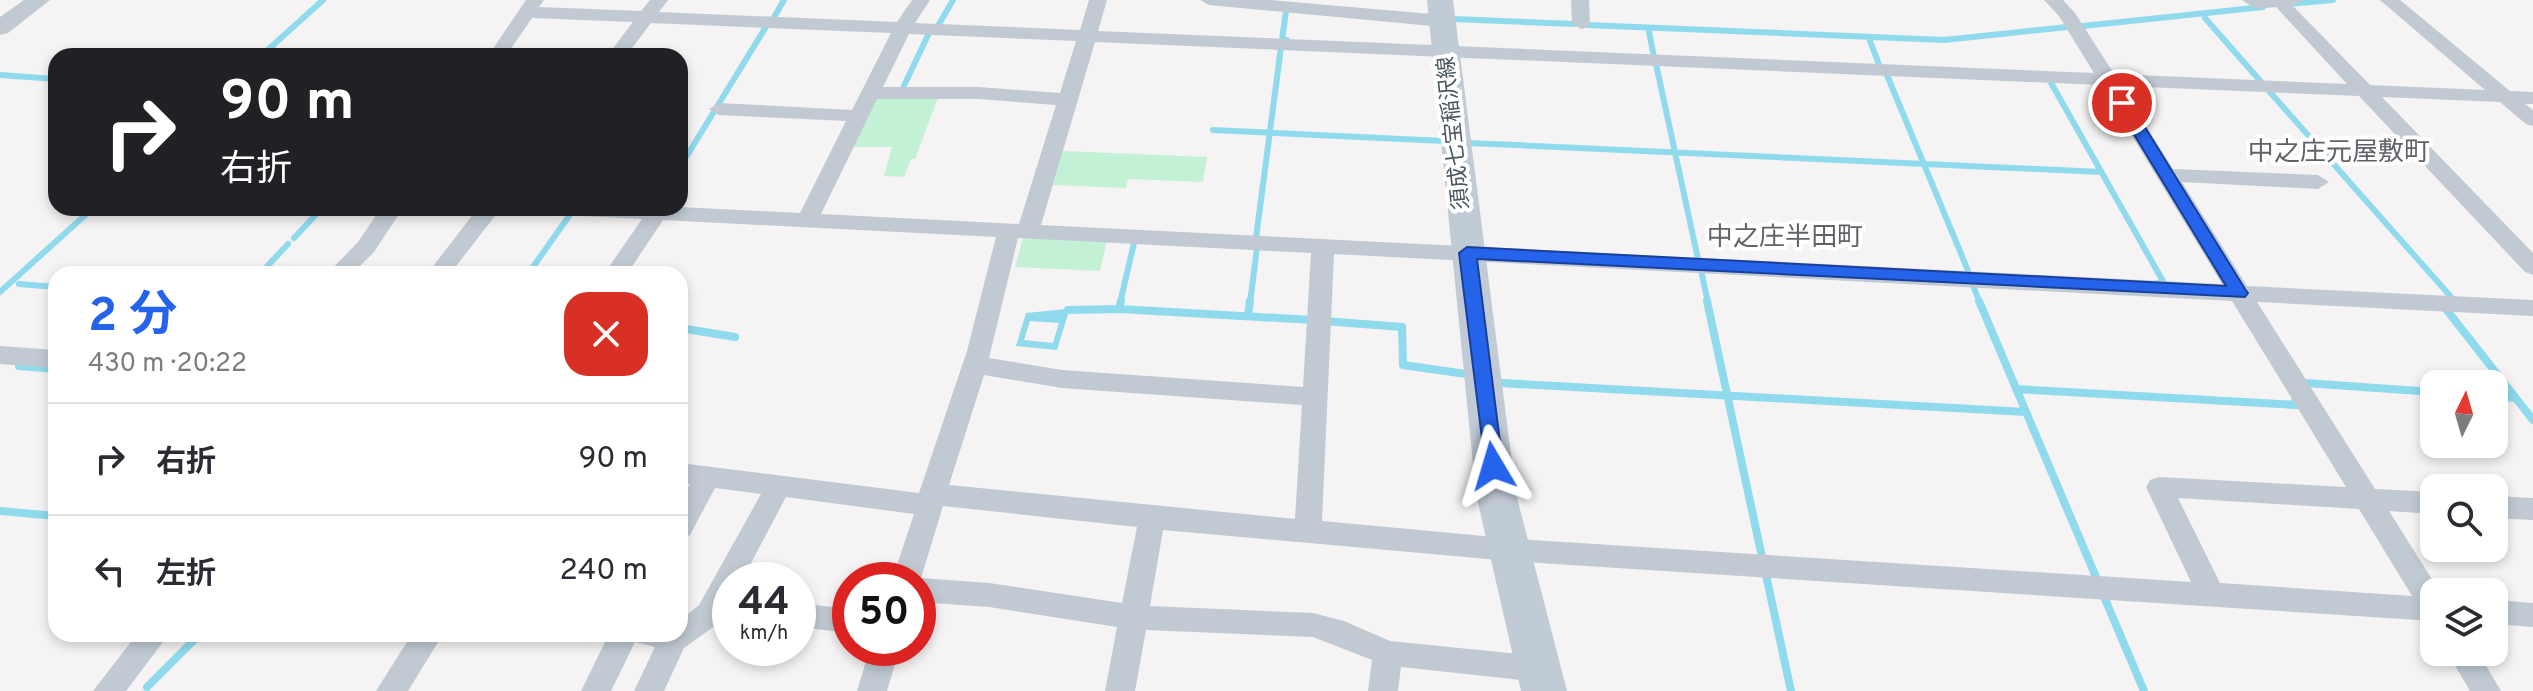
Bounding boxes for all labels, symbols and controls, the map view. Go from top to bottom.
street label: 須成七宝稲沢線 [1434,55,1476,211]
text: 90 m [220,69,355,139]
pin [2088,69,2156,137]
icon: right [88,80,192,184]
icon: arrive [2100,81,2144,125]
district label: 中之庄元屋敷町 [2248,137,2430,170]
text: 右折 [220,148,292,194]
district label: 中之庄半田町 [1707,222,1863,255]
text: 2 分 [88,288,177,348]
button: close [564,292,648,376]
text: 430 m · 20:22 [88,348,247,381]
north arrow [2420,370,2508,458]
map controls [2420,370,2508,666]
position arrow [1451,424,1535,508]
icon: right [88,437,132,481]
text: 90 m [579,441,648,478]
text: 右折 [156,445,216,482]
button: search [2420,474,2508,562]
icon: left [88,549,132,593]
text: 240 m [560,553,648,590]
text: 左折 [156,557,216,594]
speed limit sign: 50 [832,562,936,666]
button: layers [2420,578,2508,666]
text: 44 [738,579,790,629]
text: km/h [740,621,788,647]

